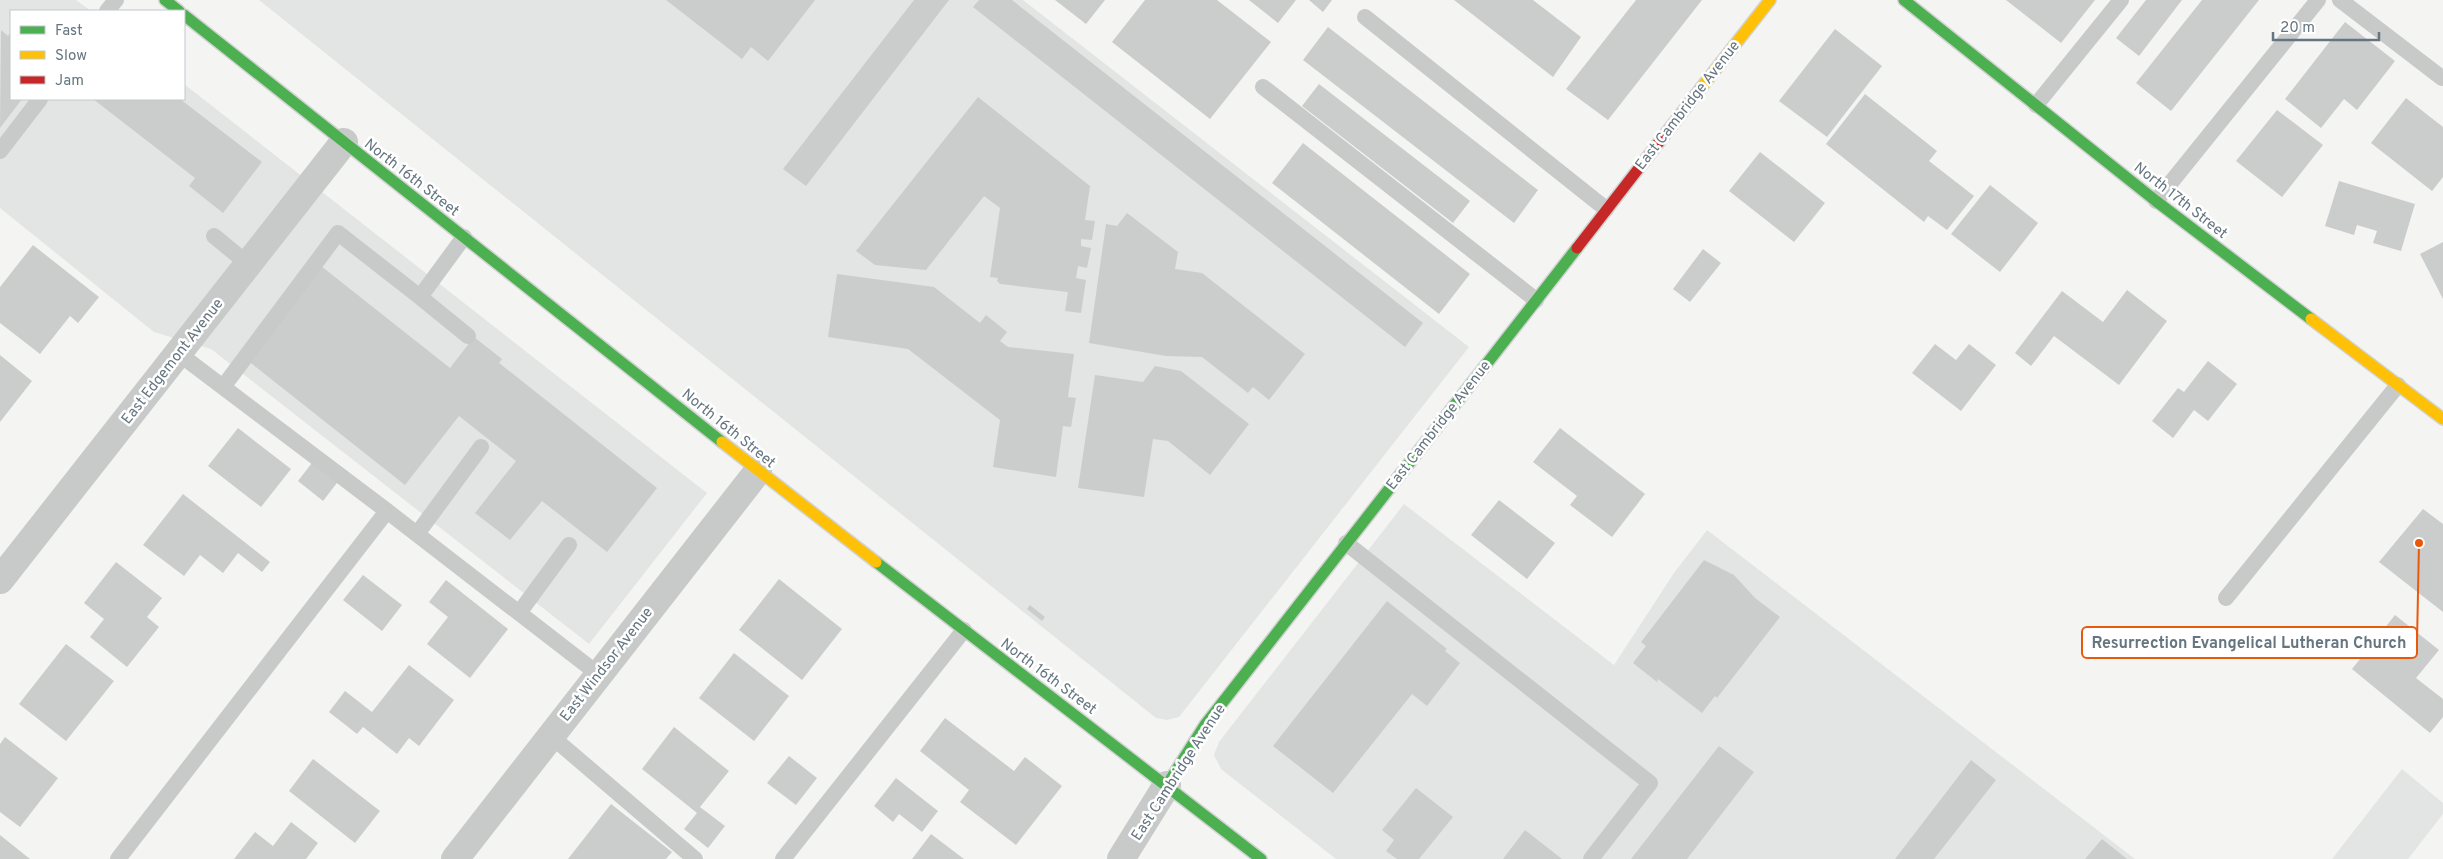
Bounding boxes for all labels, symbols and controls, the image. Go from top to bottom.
legend [10,10,185,100]
scale bar [2273,10,2379,42]
text: 20 m [2280,19,2315,38]
text: Fast [55,22,83,41]
street label: East Cambridge Avenue [1632,37,1745,175]
text: Slow [55,47,87,66]
text: Jam [55,72,84,91]
street label: North 16th Street [360,135,462,221]
street label: North 17th Street [2129,159,2231,244]
street label: East Edgemont Avenue [118,295,228,429]
street label: East Cambridge Avenue [1383,357,1496,495]
street label: North 16th Street [677,385,779,473]
street label: East Windsor Avenue [557,604,658,726]
callout: Resurrection Evangelical Lutheran Church [2082,627,2417,658]
text: Resurrection Evangelical Lutheran Church [2092,634,2406,654]
street label: North 16th Street [996,635,1100,720]
street label: East Cambridge Avenue [1128,701,1231,845]

